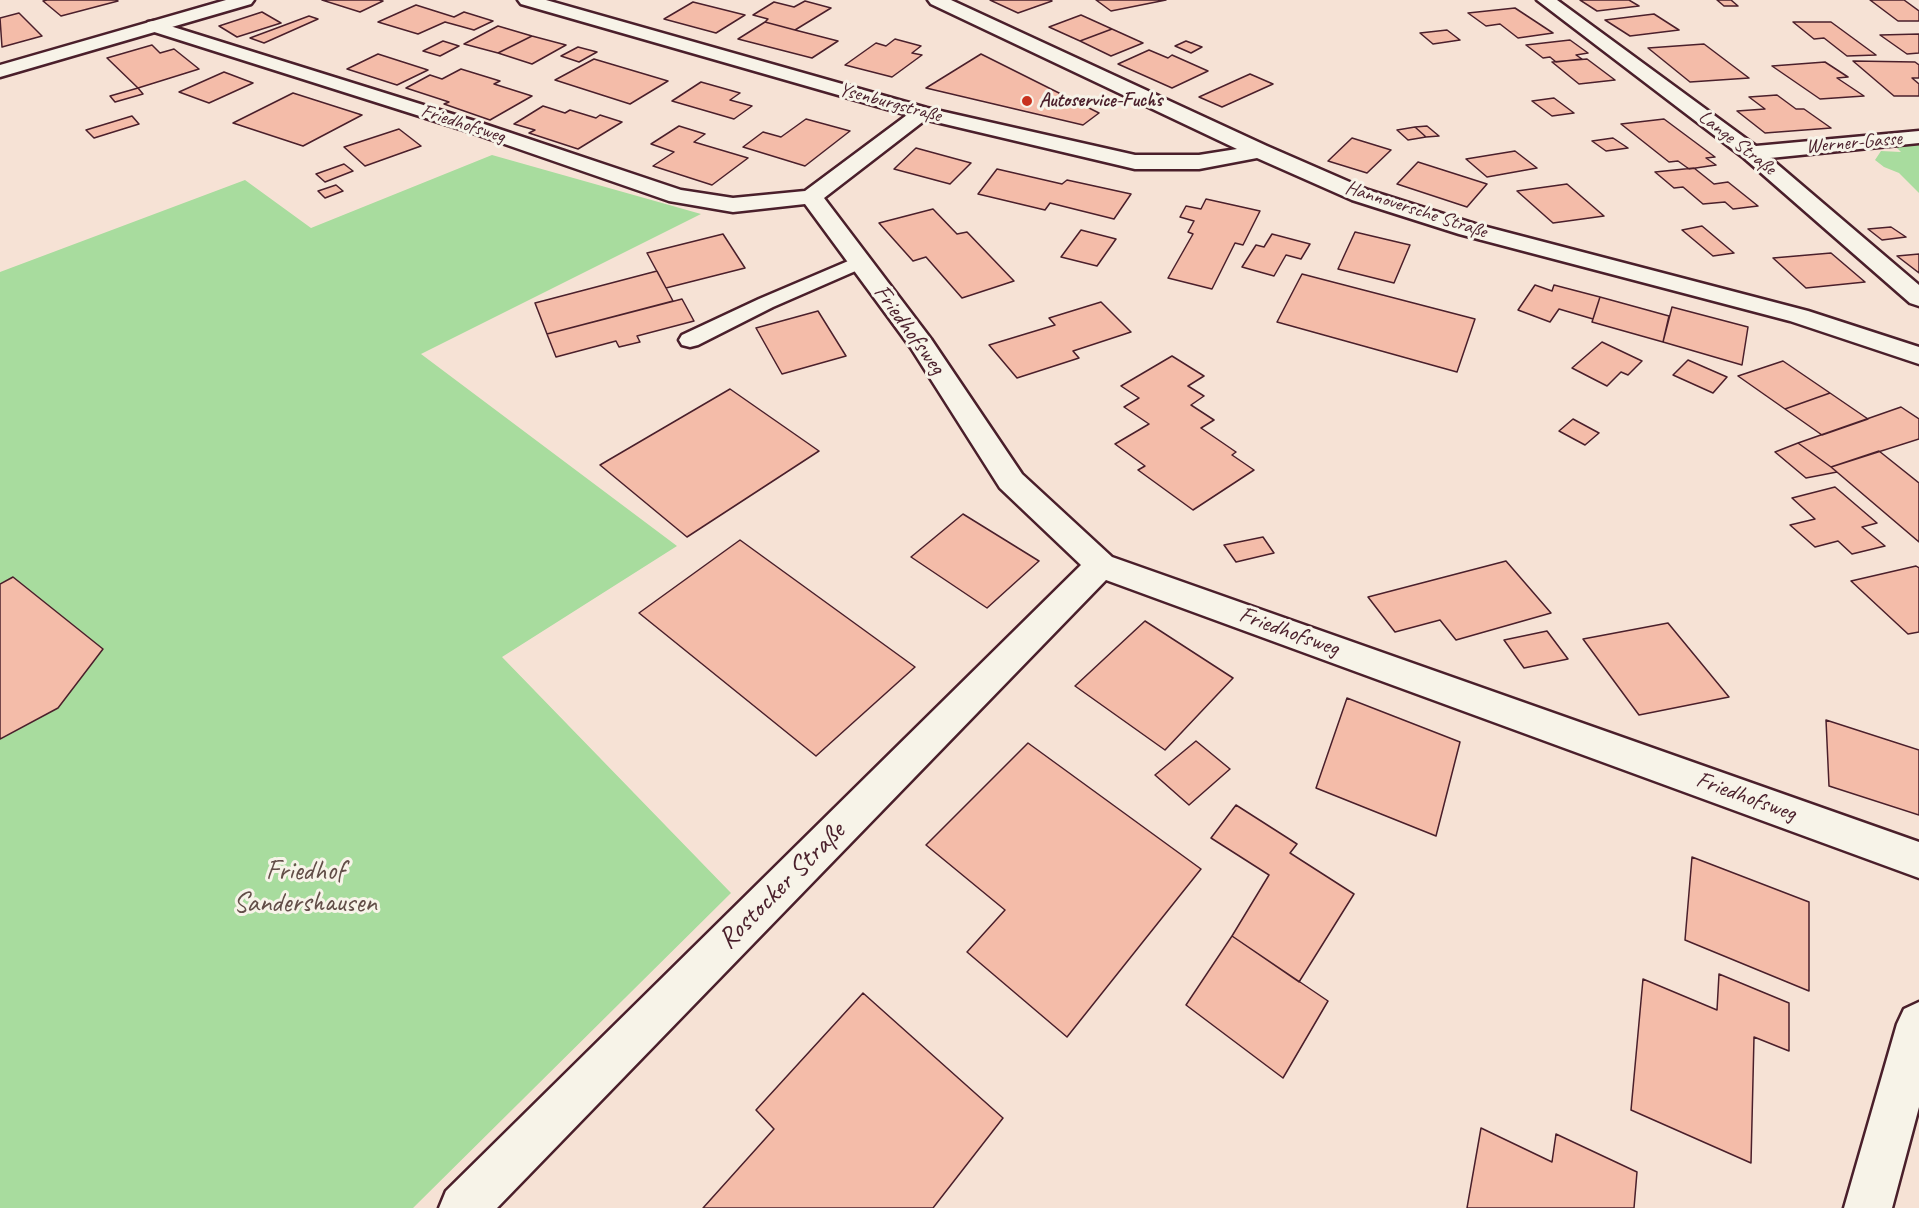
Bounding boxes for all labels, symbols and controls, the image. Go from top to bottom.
street label: Ysenburgstraße [836,78,944,128]
place label: Autoservice-Fuchs [1039,89,1162,113]
marker: Autoservice-Fuchs [1020,94,1034,108]
street label: Friedhofsweg [418,99,508,149]
street label: Lange Straße [1693,105,1781,181]
street label: Werner-Gasse [1805,127,1903,159]
street label: Hannoversche Straße [1342,176,1490,244]
street label: Friedhofsweg [867,279,951,381]
street label: Friedhofsweg [1235,601,1343,663]
street label: Friedhofsweg [1692,766,1800,828]
street label: Rostocker Straße [711,815,853,957]
park label: Friedhof Sandershausen [233,855,377,921]

